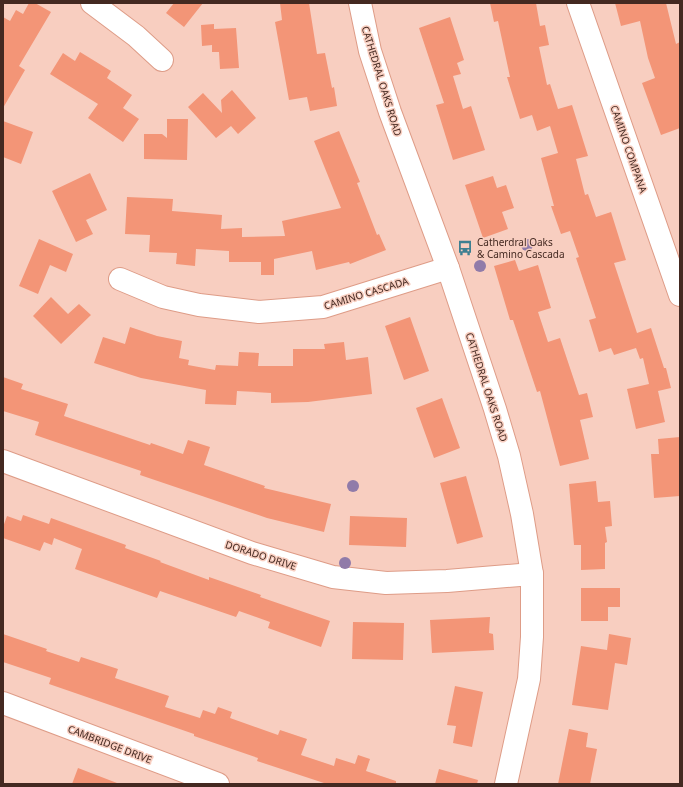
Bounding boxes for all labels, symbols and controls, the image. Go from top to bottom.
street label: CATHEDRAL OAKS ROAD [359,24,405,138]
street label: CAMINO COMPANA [607,103,651,195]
place label: Catherdral Oaks & Camino Cascada [477,235,565,261]
bus stop icon: Catherdral Oaks & Camino Cascada [456,239,474,257]
street label: CAMINO CASCADA [322,273,410,312]
street label: CATHEDRAL OAKS ROAD [463,331,511,443]
street label: DORADO DRIVE [224,537,298,573]
street label: CAMBRIDGE DRIVE [66,721,154,767]

